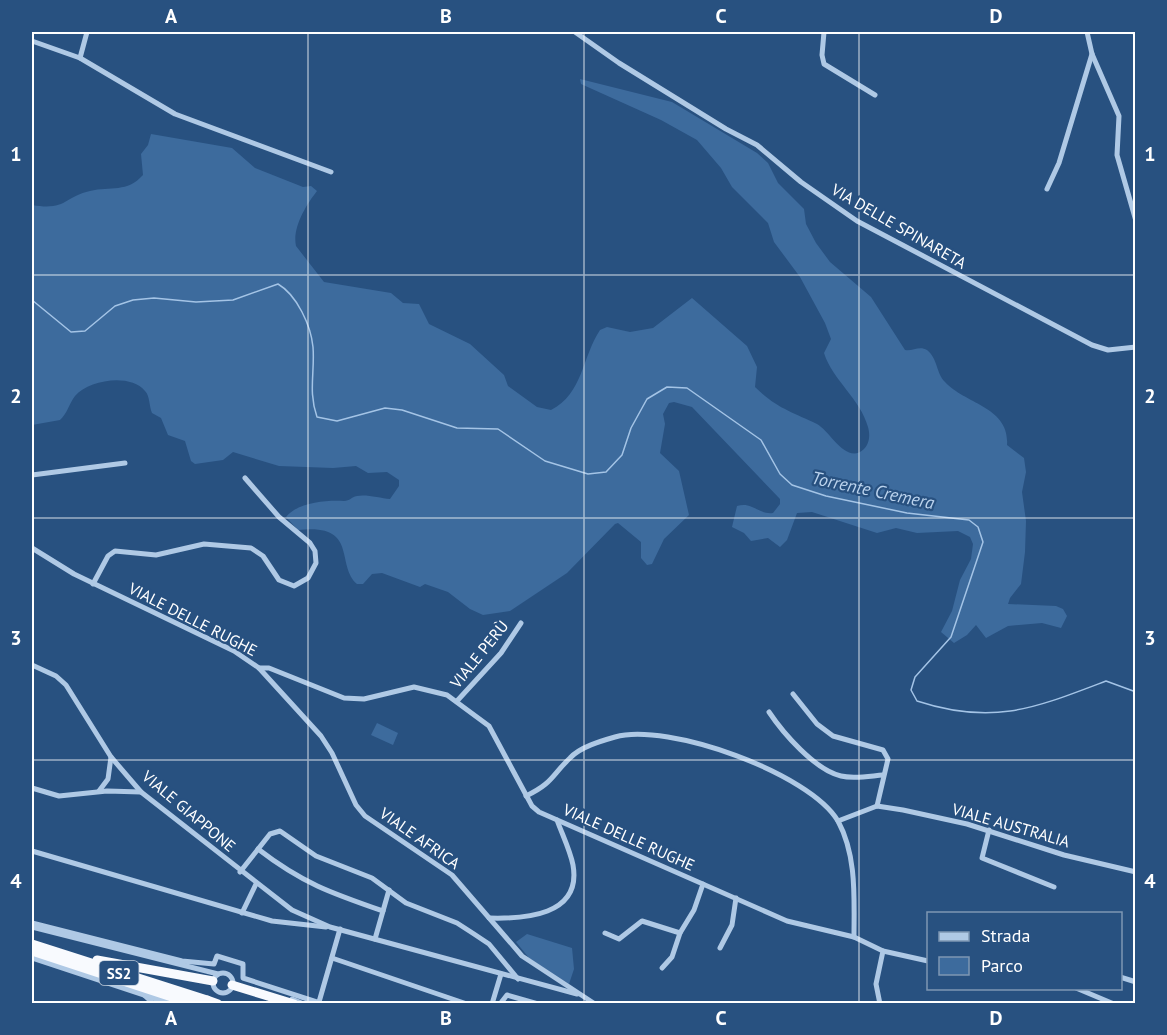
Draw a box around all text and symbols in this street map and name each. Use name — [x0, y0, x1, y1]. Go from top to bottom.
text: A — [165, 3, 178, 29]
text: B — [440, 3, 452, 29]
text: C — [715, 3, 727, 29]
text: D — [990, 3, 1003, 29]
text: 1 — [10, 141, 22, 167]
text: 1 — [1144, 141, 1156, 167]
street label: VIA DELLE SPINARETA — [827, 179, 971, 273]
text: 2 — [10, 383, 22, 409]
text: 2 — [1144, 383, 1156, 409]
water label: Torrente Cremera — [809, 466, 937, 514]
street label: VIALE DELLE RUGHE — [124, 577, 261, 660]
street label: VIALE PERÙ — [445, 616, 512, 693]
text: 3 — [10, 625, 22, 651]
text: 3 — [1144, 625, 1156, 651]
street label: VIALE GIAPPONE — [137, 765, 240, 856]
street label: VIALE AUSTRALIA — [949, 798, 1073, 852]
street label: VIALE DELLE RUGHE — [559, 799, 698, 875]
street label: VIALE AFRICA — [375, 802, 465, 873]
text: 4 — [10, 868, 22, 894]
text: 4 — [1144, 868, 1156, 894]
legend — [927, 912, 1122, 990]
text: Strada — [981, 924, 1030, 947]
text: Parco — [981, 954, 1023, 977]
road number: SS2 — [100, 961, 138, 985]
text: A — [165, 1005, 178, 1031]
text: B — [440, 1005, 452, 1031]
text: C — [715, 1005, 727, 1031]
text: D — [990, 1005, 1003, 1031]

